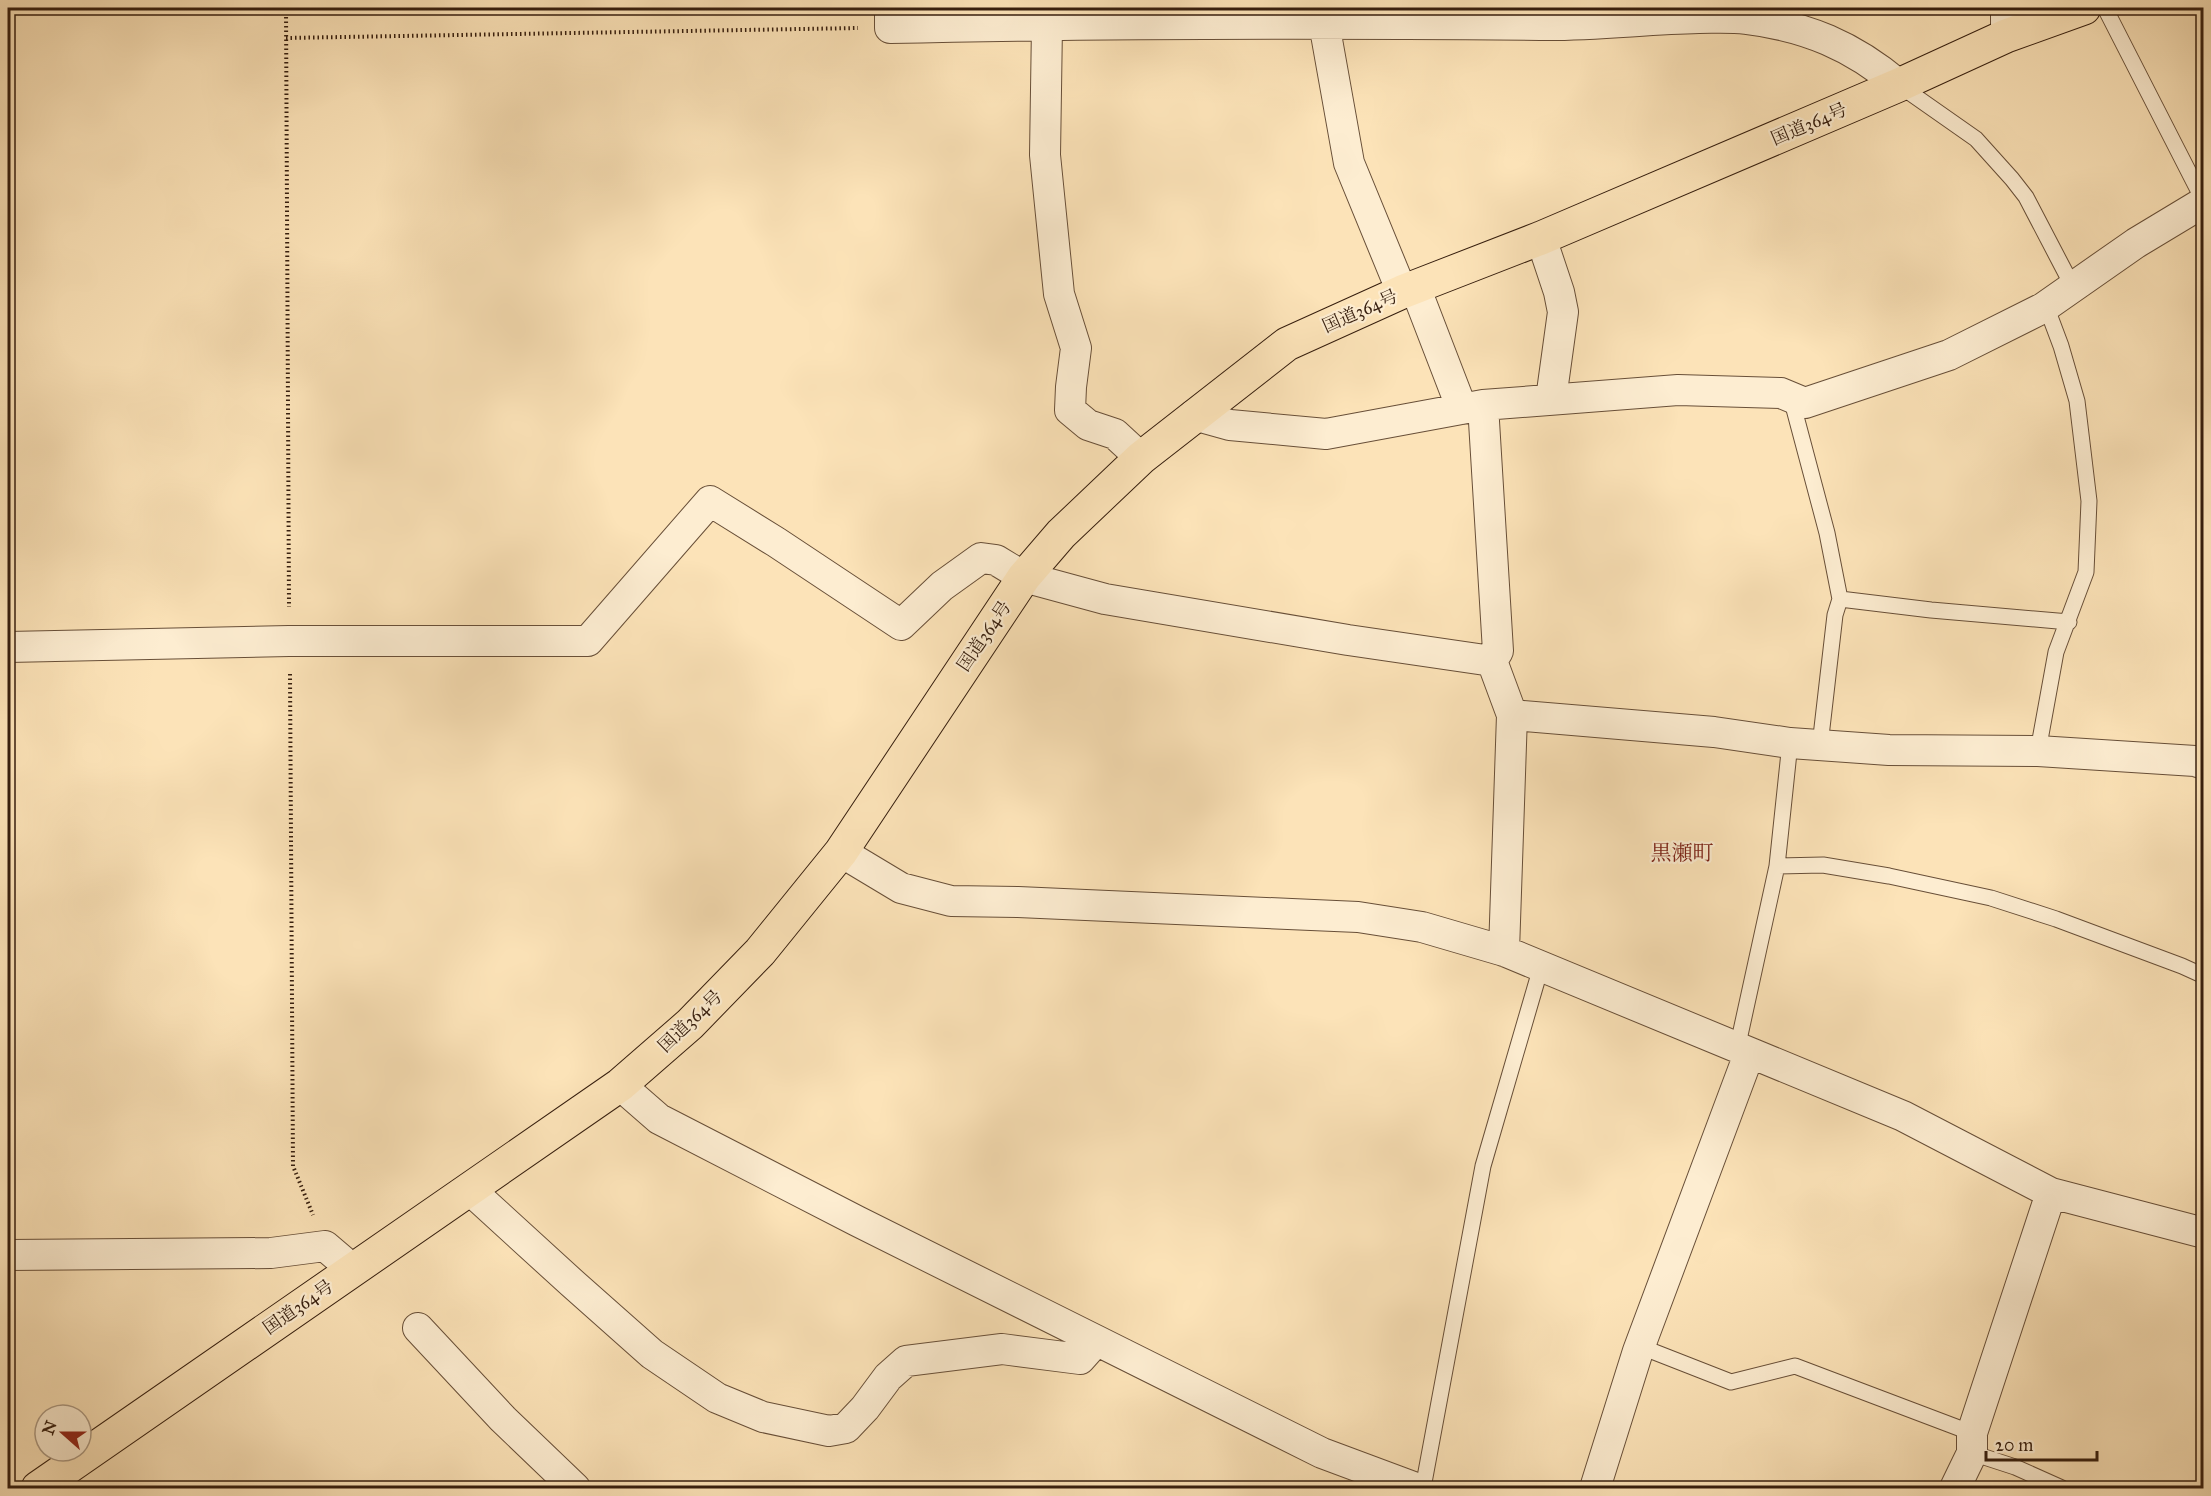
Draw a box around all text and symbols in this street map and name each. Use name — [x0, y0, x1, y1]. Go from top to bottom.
street label: 国道364号 — [1768, 98, 1850, 150]
street label: 国道364号 — [1319, 285, 1401, 337]
street label: 国道364号 — [952, 596, 1016, 676]
district label: 黒瀬町 — [1651, 840, 1714, 866]
street label: 国道364号 — [653, 985, 727, 1057]
street label: 国道364号 — [259, 1275, 337, 1339]
north arrow — [33, 1403, 93, 1463]
text: N — [38, 1418, 61, 1438]
scale bar — [1986, 1424, 2097, 1462]
text: 20 m — [1995, 1434, 2033, 1456]

